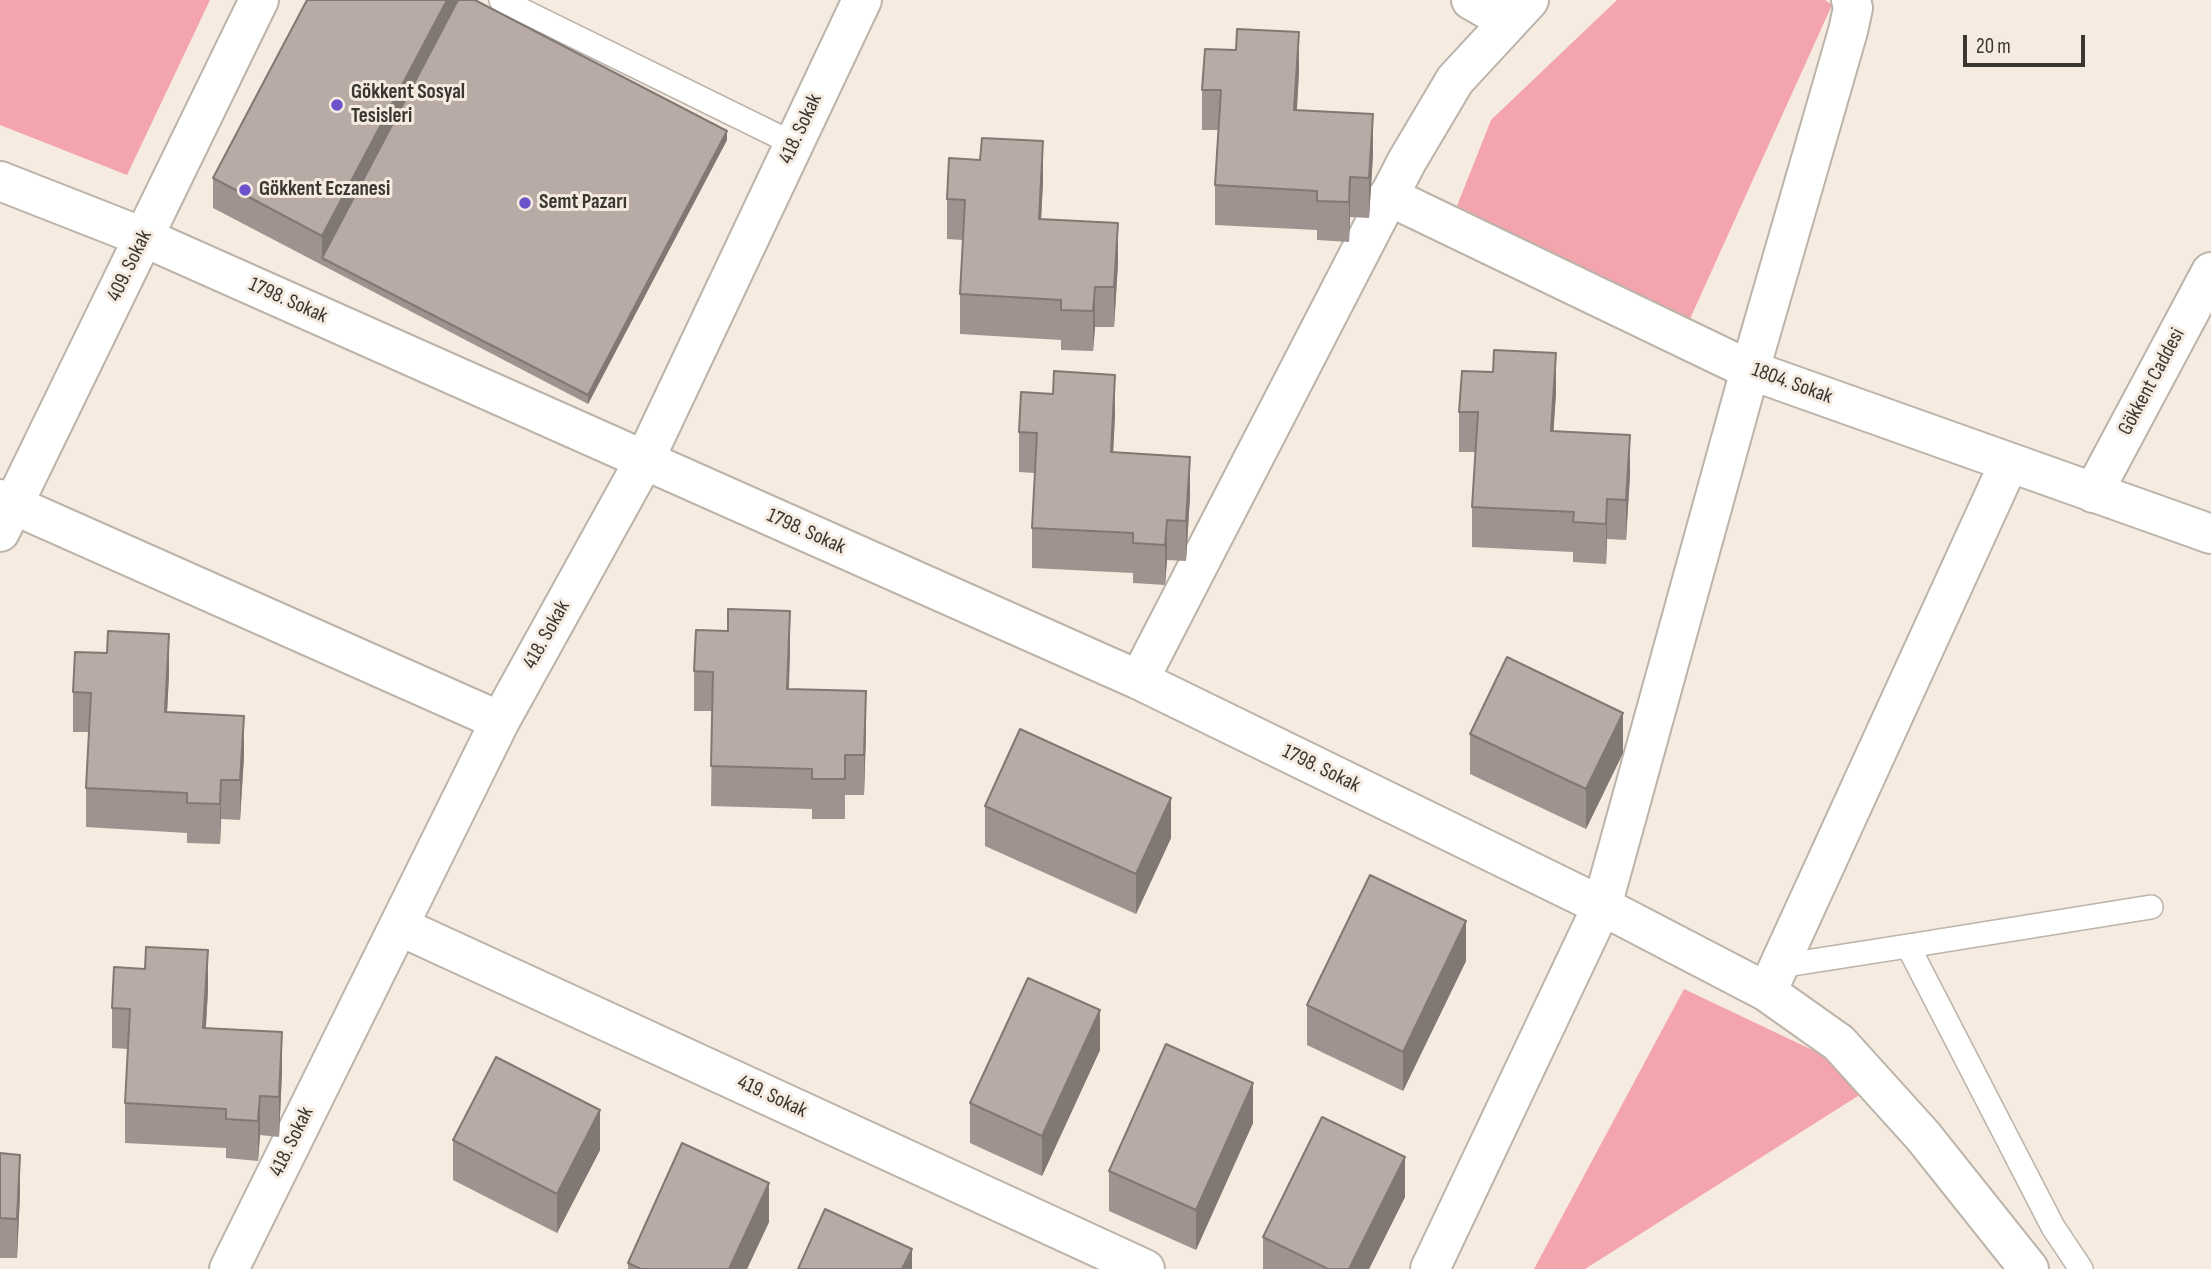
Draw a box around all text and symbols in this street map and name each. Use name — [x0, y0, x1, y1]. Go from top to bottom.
scale bar — [1966, 21, 2088, 65]
text: 20 m — [1976, 34, 2011, 59]
place label: Gökkent Sosyal Tesisleri — [351, 80, 465, 130]
street label: 418. Sokak — [774, 90, 828, 168]
marker: Gökkent Sosyal Tesisleri — [329, 97, 345, 113]
place label: Gökkent Eczanesi — [259, 177, 390, 203]
marker: Gökkent Eczanesi — [237, 182, 253, 198]
place label: Semt Pazarı — [539, 190, 627, 216]
marker: Semt Pazarı — [517, 195, 533, 211]
street label: 409. Sokak — [102, 226, 158, 306]
street label: 1798. Sokak — [245, 273, 331, 329]
street label: Gökkent Caddesi — [2113, 324, 2191, 440]
street label: 1804. Sokak — [1748, 358, 1836, 410]
street label: 1798. Sokak — [763, 504, 849, 560]
street label: 418. Sokak — [518, 596, 576, 674]
street label: 1798. Sokak — [1278, 739, 1364, 799]
street label: 419. Sokak — [733, 1070, 811, 1124]
street label: 418. Sokak — [264, 1103, 320, 1181]

